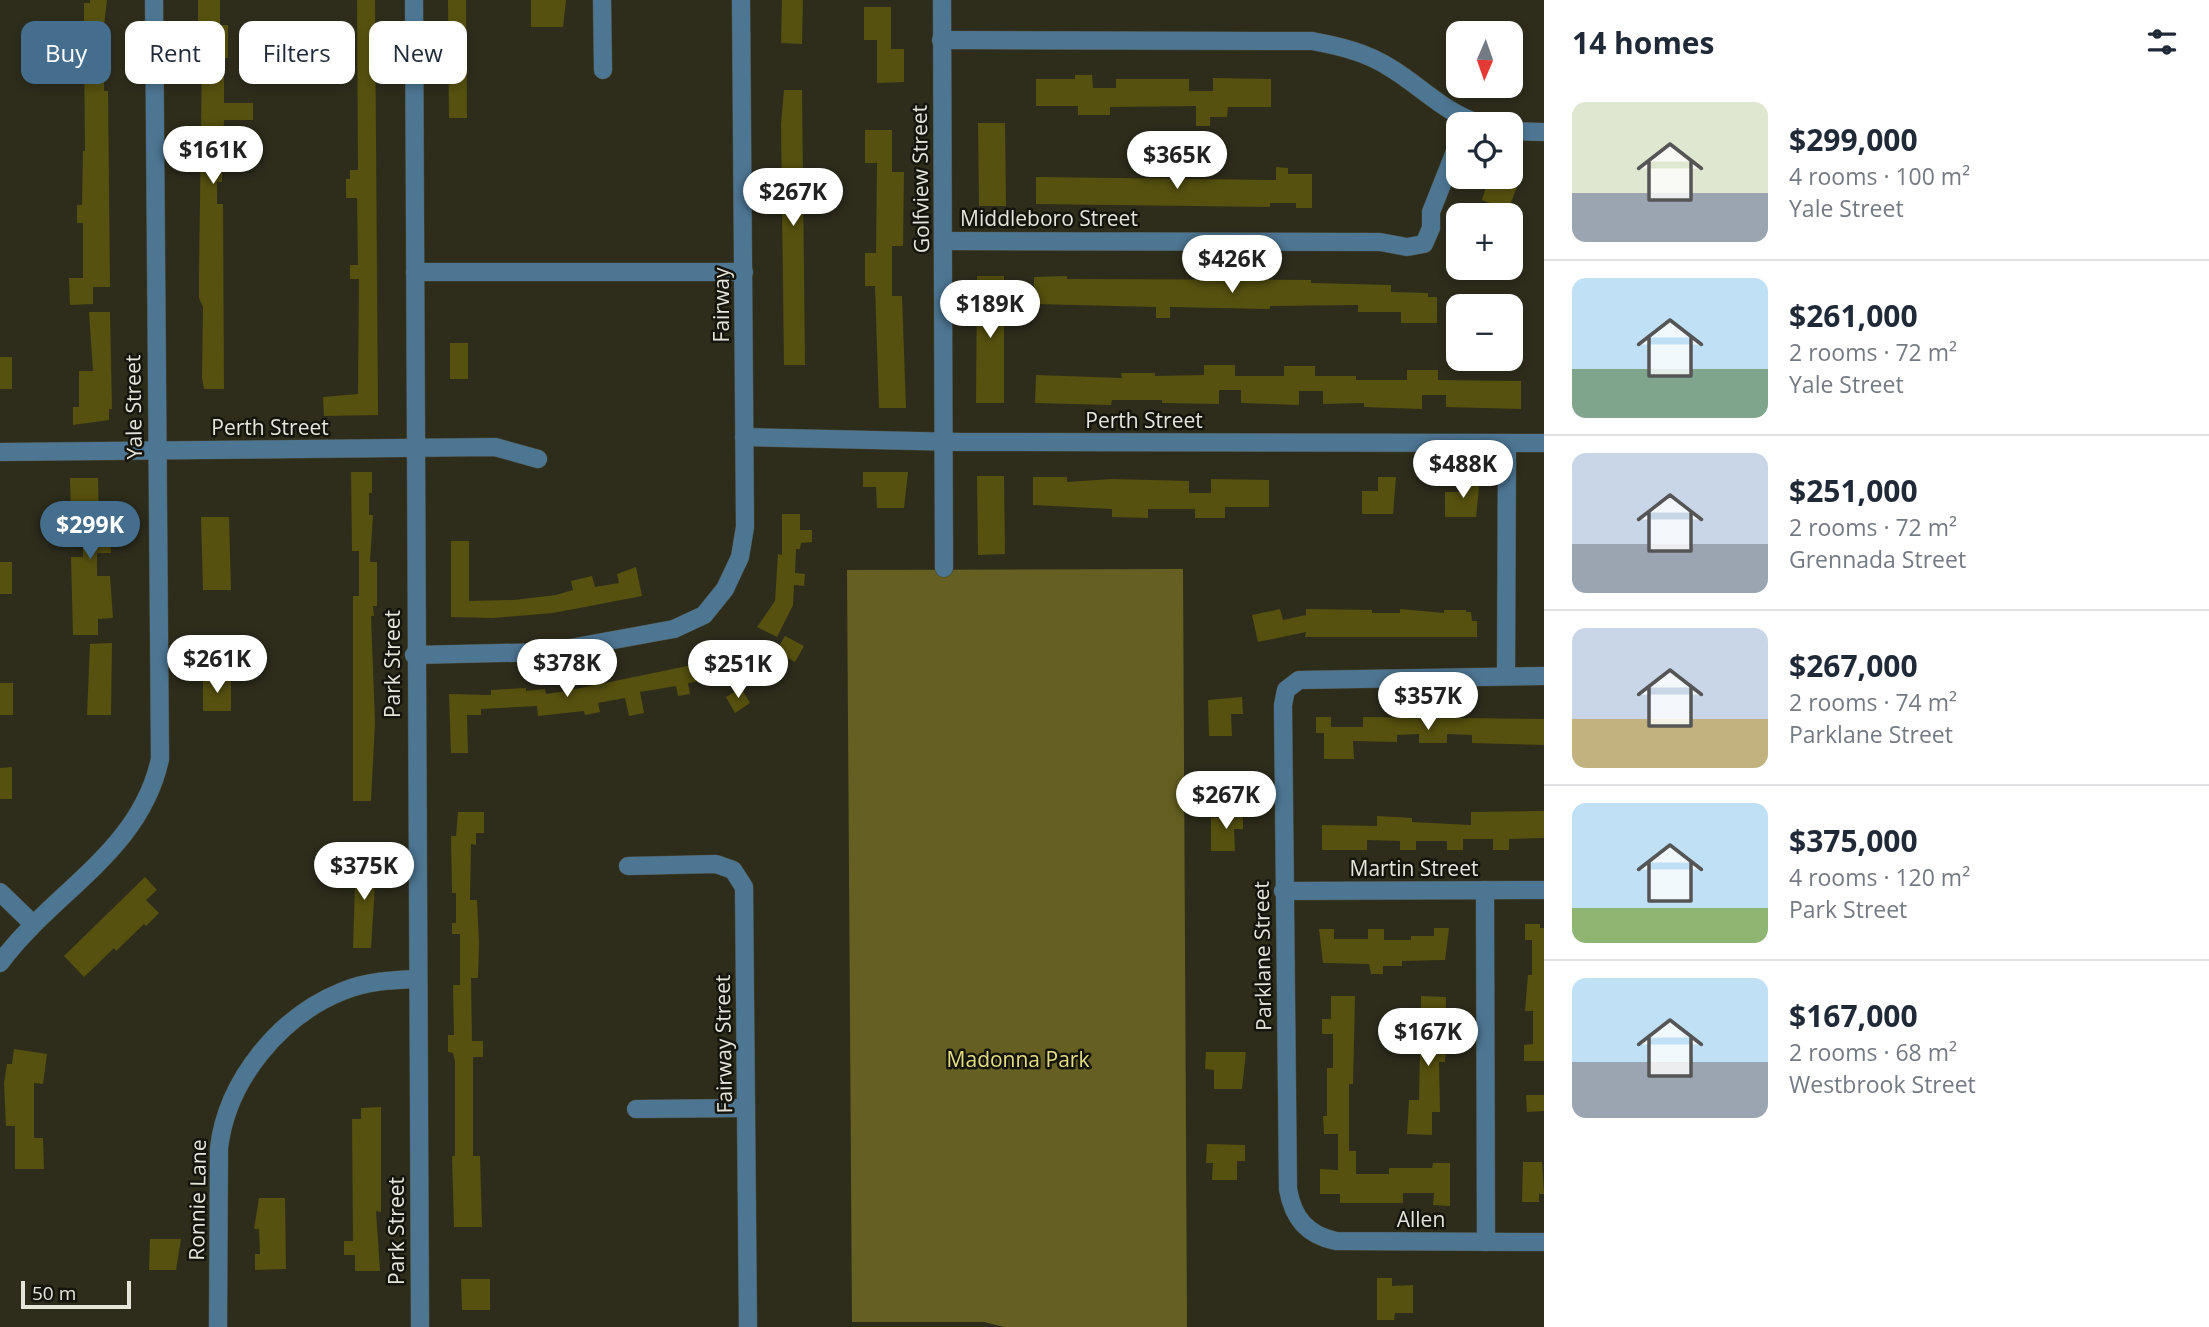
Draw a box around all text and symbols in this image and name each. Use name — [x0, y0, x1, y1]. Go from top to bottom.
chip: Buy — [21, 21, 111, 84]
chip: Rent — [125, 21, 225, 84]
chip: Filters — [239, 21, 355, 84]
chip: New — [369, 21, 467, 84]
north arrow — [1446, 21, 1522, 98]
map controls — [1446, 21, 1523, 371]
text: 14 homes — [1572, 22, 1715, 63]
icon: filters — [2143, 23, 2181, 61]
street label: Golfview Street — [905, 105, 935, 253]
button: locate — [1446, 112, 1523, 189]
text: $299,000 — [1789, 119, 1918, 160]
pin: $161K — [164, 127, 262, 186]
icon: home — [1628, 130, 1712, 214]
pin: $365K — [1128, 132, 1226, 191]
text: $161K — [179, 133, 247, 165]
text: $365K — [1143, 138, 1211, 170]
text: 4 rooms · 100 m² — [1789, 160, 1970, 192]
pin: $267K — [744, 168, 842, 228]
text: $267K — [759, 175, 827, 207]
text: Yale Street — [1789, 192, 1904, 224]
button: + — [1446, 203, 1523, 280]
street label: Middleboro Street — [960, 204, 1138, 232]
pin: $426K — [1183, 236, 1281, 295]
text: $426K — [1198, 242, 1266, 274]
street label: Fairway — [707, 267, 735, 342]
pin: $189K — [941, 280, 1039, 340]
text: $189K — [956, 287, 1024, 319]
button: − — [1446, 294, 1523, 371]
text: $261,000 — [1789, 295, 1918, 336]
icon: home — [1628, 306, 1712, 390]
text: 2 rooms · 72 m² — [1789, 336, 1957, 368]
street label: Yale Street — [118, 354, 148, 460]
text: Yale Street — [1789, 368, 1904, 400]
street label: Perth Street — [1085, 406, 1203, 434]
street label: Perth Street — [211, 413, 329, 441]
pin: $488K — [1414, 440, 1512, 500]
text: $488K — [1429, 447, 1497, 479]
text: $251,000 — [1789, 470, 1918, 511]
icon: home — [1628, 481, 1712, 565]
pin: $299K — [41, 502, 139, 561]
text: $299K — [56, 508, 124, 540]
text: 2 rooms · 72 m² — [1789, 511, 1957, 543]
text: Grennada Street — [1789, 543, 1966, 575]
street label: Park Street — [378, 610, 406, 718]
pin: $261K — [168, 636, 266, 695]
pin: $378K — [518, 640, 616, 699]
pin: $251K — [689, 640, 787, 700]
text: $261K — [183, 642, 251, 674]
text: $267,000 — [1789, 645, 1918, 686]
text: $378K — [533, 646, 601, 678]
text: $251K — [704, 647, 772, 679]
icon: home — [1628, 656, 1712, 740]
pin: $357K — [1379, 672, 1477, 732]
text: $357K — [1394, 679, 1462, 711]
text: 2 rooms · 74 m² — [1789, 686, 1957, 718]
text: Parklane Street — [1789, 718, 1953, 750]
pin: $267K — [1177, 772, 1275, 831]
text: $267K — [1192, 778, 1260, 810]
text: $375,000 — [1789, 820, 1918, 861]
icon: home — [1628, 831, 1712, 915]
pin: $375K — [315, 842, 413, 902]
text: $375K — [330, 849, 398, 881]
street label: Martin Street — [1350, 854, 1478, 882]
text: 4 rooms · 120 m² — [1789, 861, 1970, 893]
street label: Parklane Street — [1247, 881, 1277, 1031]
text: Park Street — [1789, 893, 1907, 925]
street label: Fairway Street — [708, 974, 738, 1114]
text: $167,000 — [1789, 995, 1918, 1036]
icon: home — [1628, 1006, 1712, 1090]
pin: $167K — [1379, 1009, 1477, 1068]
text: $167K — [1394, 1015, 1462, 1047]
text: 2 rooms · 68 m² — [1789, 1036, 1957, 1068]
park label: Madonna Park — [947, 1045, 1089, 1073]
text: Westbrook Street — [1789, 1068, 1976, 1100]
street label: Ronnie Lane — [182, 1139, 212, 1261]
street label: Park Street — [382, 1177, 410, 1285]
street label: Allen — [1397, 1205, 1445, 1233]
scale bar — [21, 1278, 131, 1310]
text: 50 m — [32, 1280, 76, 1306]

